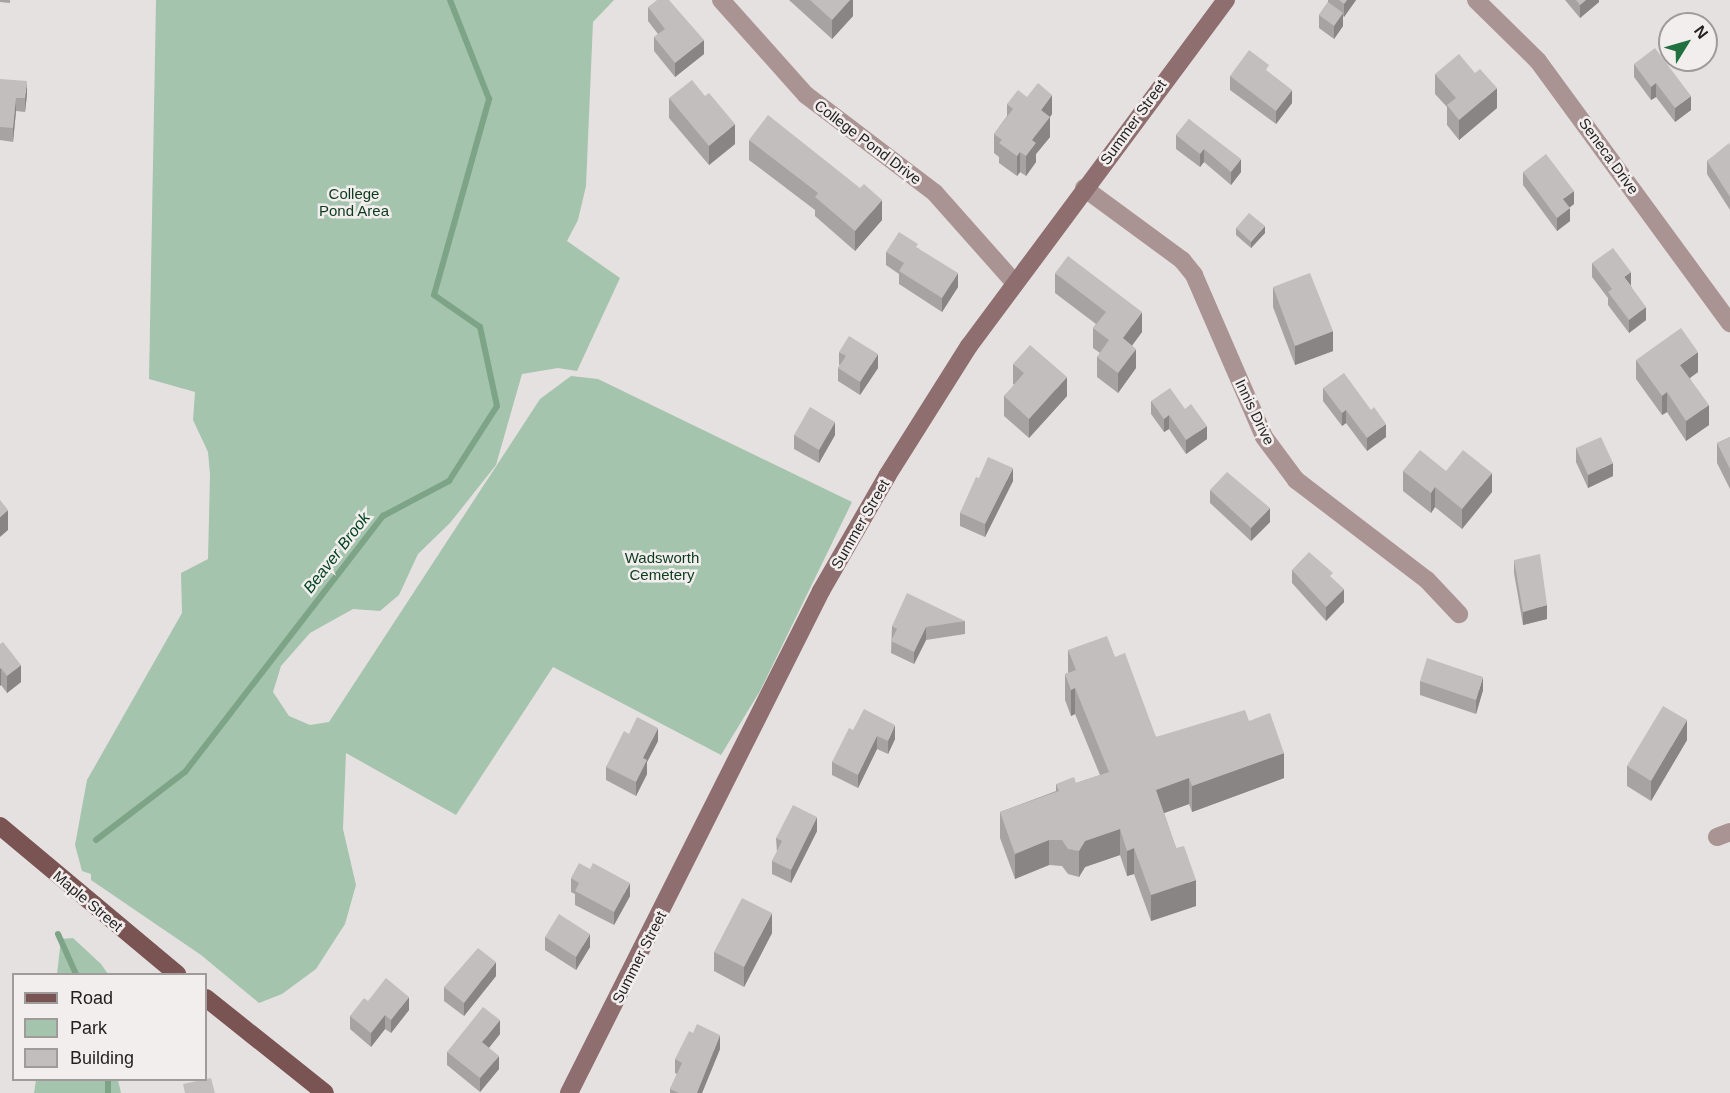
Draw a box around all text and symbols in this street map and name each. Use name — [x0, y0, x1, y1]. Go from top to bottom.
north arrow — [1658, 12, 1718, 72]
text: N — [1691, 22, 1711, 42]
street label: Summer Street — [1096, 76, 1170, 168]
street label: College Pond Drive — [811, 96, 925, 188]
street label: Seneca Drive — [1575, 114, 1643, 198]
park label: College Pond Area — [319, 184, 389, 219]
street label: Innis Drive — [1231, 376, 1279, 448]
street label: Summer Street — [827, 476, 893, 572]
water label: Beaver Brook — [300, 509, 374, 597]
park label: Wadsworth Cemetery — [625, 548, 699, 583]
street label: Maple Street — [50, 867, 126, 935]
street label: Summer Street — [608, 908, 670, 1006]
legend — [12, 973, 207, 1081]
text: Road — [70, 988, 113, 1008]
text: Park — [70, 1018, 107, 1038]
text: Building — [70, 1048, 134, 1068]

